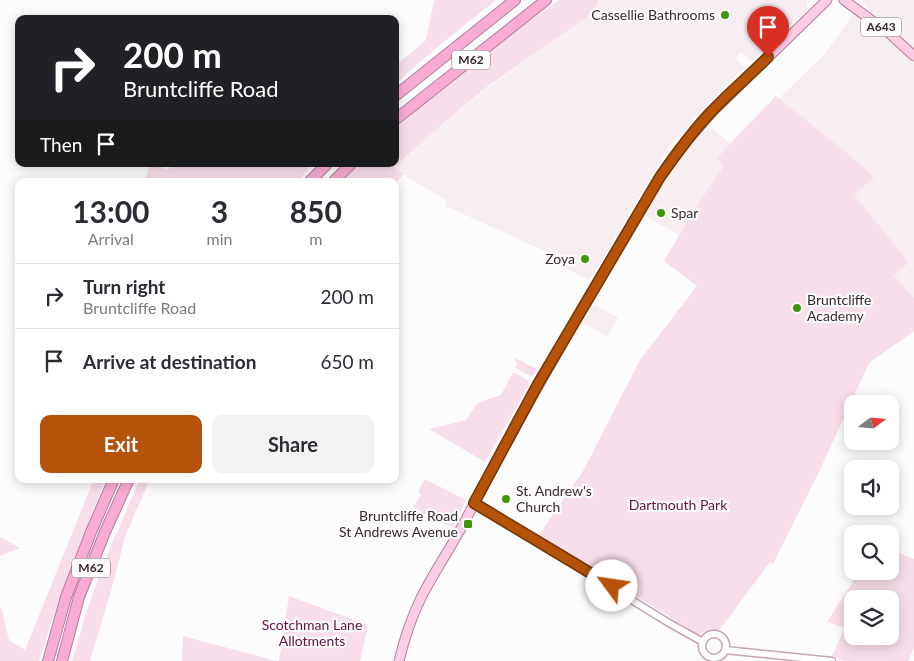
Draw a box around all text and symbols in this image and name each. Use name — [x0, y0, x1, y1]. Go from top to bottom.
place label: Cassellie Bathrooms — [591, 6, 715, 23]
pin — [747, 6, 789, 57]
marker: Cassellie Bathrooms — [719, 9, 731, 21]
icon: arrive — [754, 13, 782, 41]
road number: A643 — [861, 18, 901, 36]
text: 200 m — [123, 33, 222, 75]
icon: right — [40, 35, 105, 100]
road number: M62 — [452, 50, 490, 70]
text: Bruntcliffe Road — [123, 75, 279, 102]
icon: arrive — [92, 130, 120, 158]
text: Then — [40, 133, 82, 156]
text: 13:00 — [72, 193, 149, 229]
text: 3 — [211, 193, 228, 229]
text: 850 — [290, 193, 342, 229]
place label: Spar — [671, 204, 698, 221]
marker: Spar — [655, 207, 667, 219]
text: Arrival — [88, 229, 134, 248]
text: min — [207, 229, 233, 248]
text: m — [309, 229, 322, 248]
place label: Zoya — [545, 250, 575, 267]
marker: Zoya — [579, 253, 591, 265]
text: Turn right — [83, 275, 165, 298]
icon: right — [40, 282, 68, 310]
text: 200 m — [320, 285, 374, 308]
place label: Bruntcliffe Academy — [807, 291, 871, 324]
text: Bruntcliffe Road — [83, 298, 196, 317]
marker: Bruntcliffe Academy — [791, 302, 803, 314]
icon: arrive — [40, 347, 68, 375]
text: Arrive at destination — [83, 350, 256, 373]
text: 650 m — [320, 350, 374, 373]
north arrow — [844, 395, 899, 450]
map controls — [844, 395, 899, 645]
button: Exit — [40, 415, 202, 473]
button: Share — [212, 415, 374, 473]
button: sound — [844, 460, 899, 515]
place label: St. Andrew's Church — [516, 482, 592, 515]
marker: St. Andrew's Church — [500, 493, 512, 505]
park label: Dartmouth Park — [629, 496, 728, 513]
place label: Bruntcliffe Road St Andrews Avenue — [339, 507, 458, 540]
marker: Bruntcliffe Road St Andrews Avenue — [462, 518, 474, 530]
button: search — [844, 525, 899, 580]
road number: M62 — [72, 558, 110, 578]
position arrow — [585, 559, 637, 611]
button: layers — [844, 590, 899, 645]
park label: Scotchman Lane Allotments — [262, 616, 362, 649]

